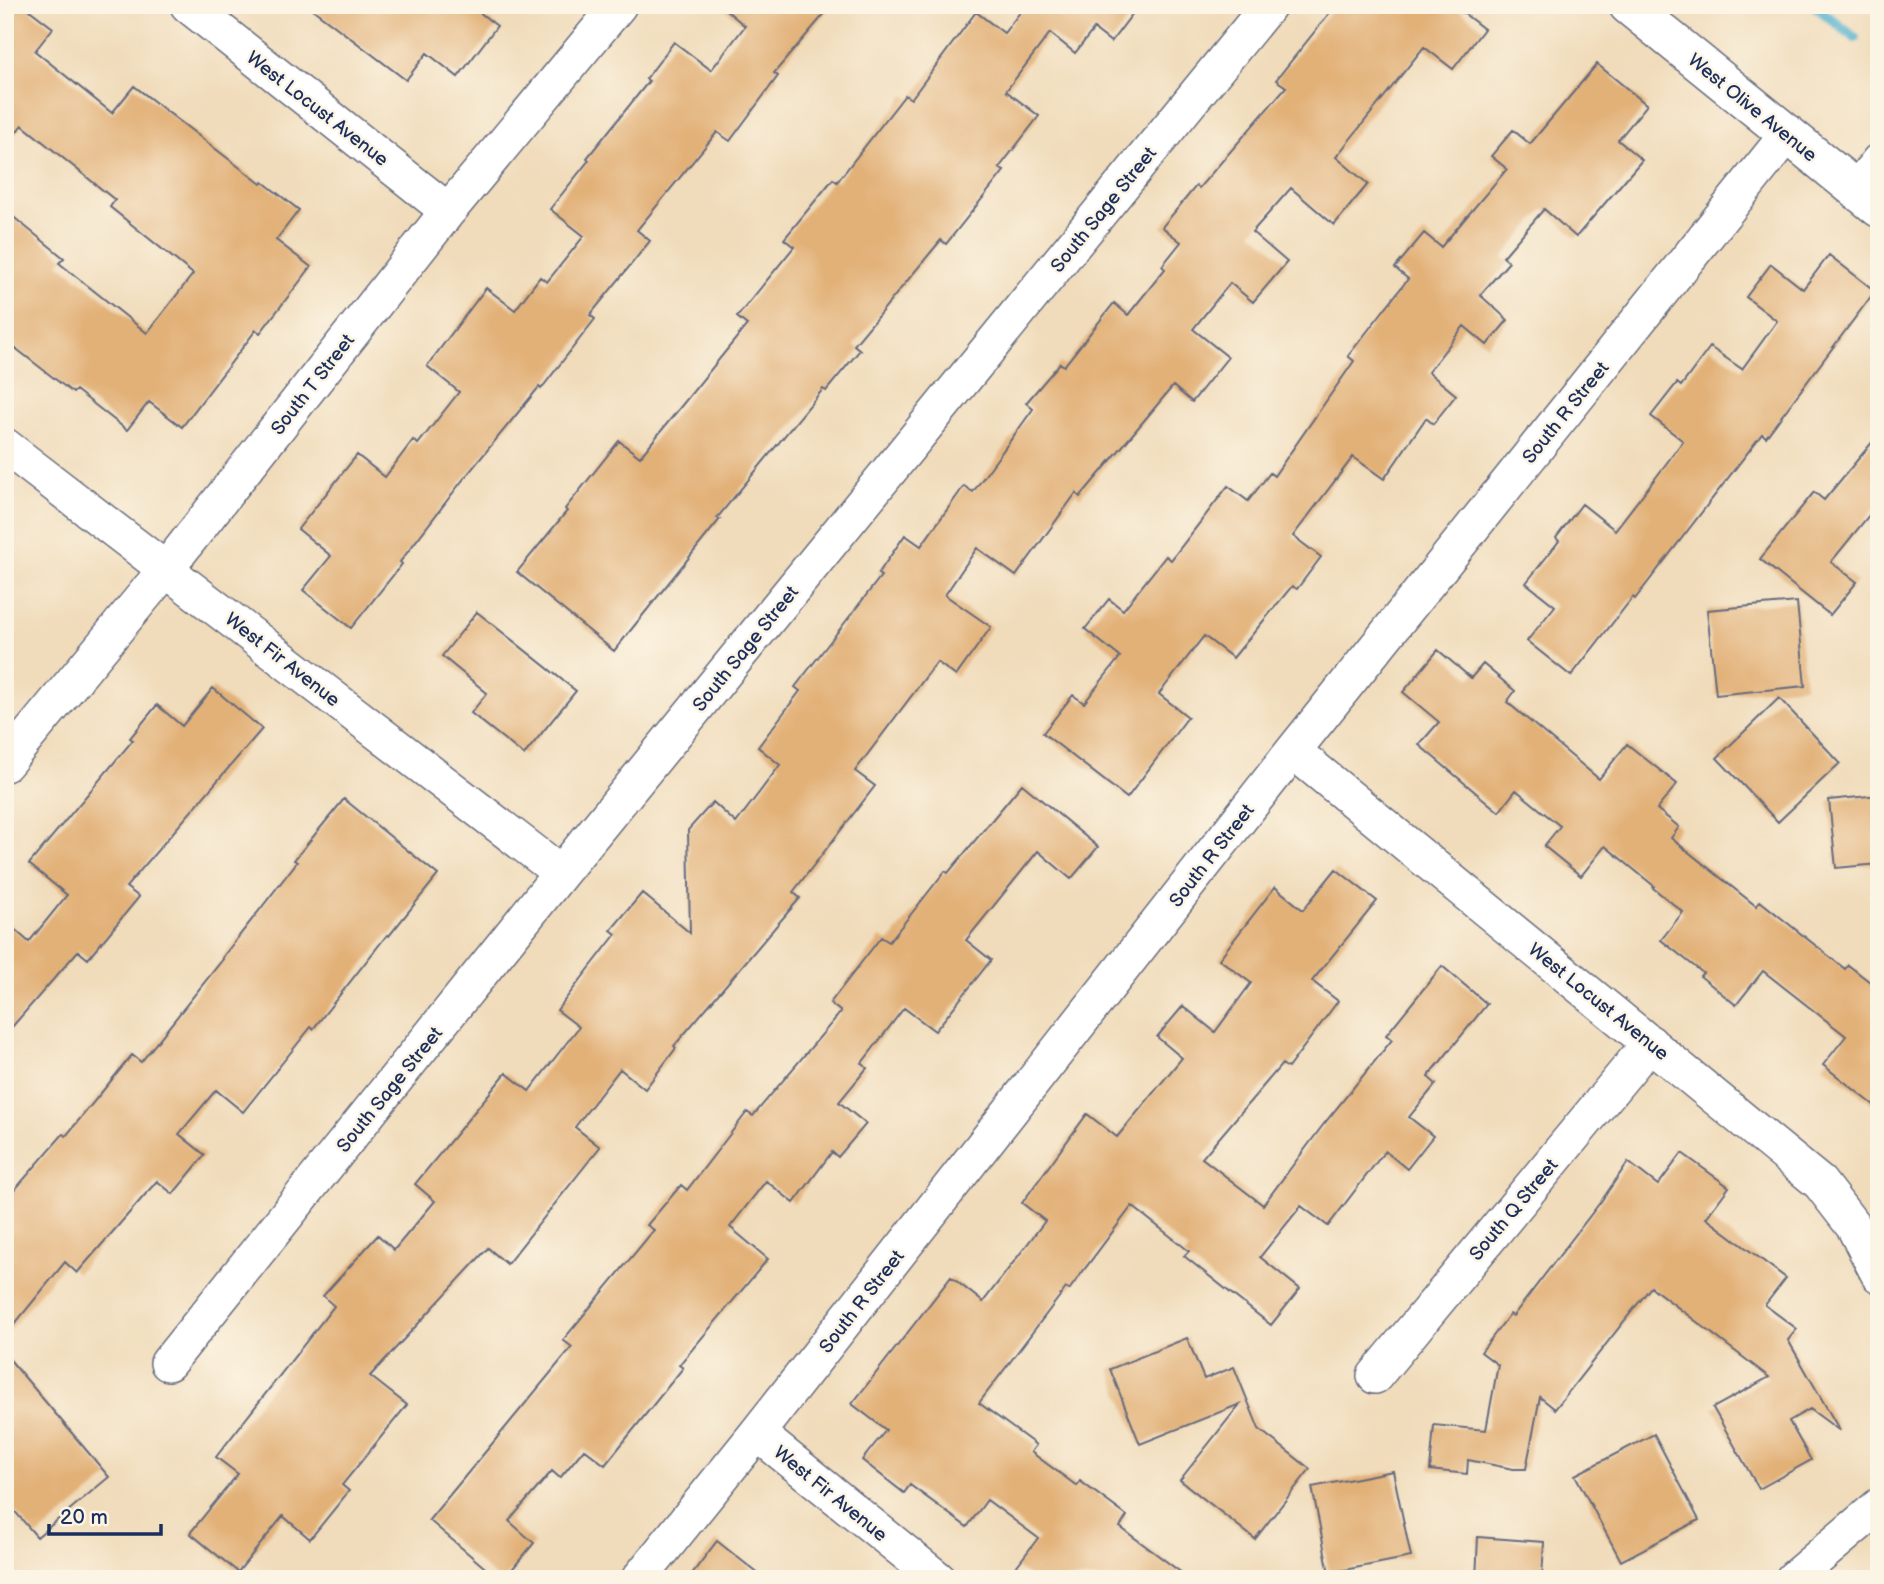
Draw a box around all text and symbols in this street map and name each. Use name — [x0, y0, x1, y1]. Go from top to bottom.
street label: West Locust Avenue — [241, 47, 393, 172]
street label: West Olive Avenue — [1683, 49, 1821, 167]
street label: South Sage Street — [1046, 142, 1162, 277]
street label: South T Street — [267, 330, 360, 440]
street label: South R Street — [1518, 357, 1614, 469]
street label: South Sage Street — [688, 581, 804, 716]
street label: West Fir Avenue — [220, 608, 344, 712]
street label: South R Street — [1165, 800, 1260, 912]
street label: West Locust Avenue — [1523, 939, 1673, 1066]
street label: South Sage Street — [332, 1022, 448, 1157]
street label: South Q Street — [1465, 1154, 1564, 1266]
street label: South R Street — [815, 1246, 910, 1358]
street label: West Fir Avenue — [769, 1441, 891, 1547]
scale bar — [49, 1493, 161, 1537]
text: 20 m — [60, 1505, 108, 1530]

